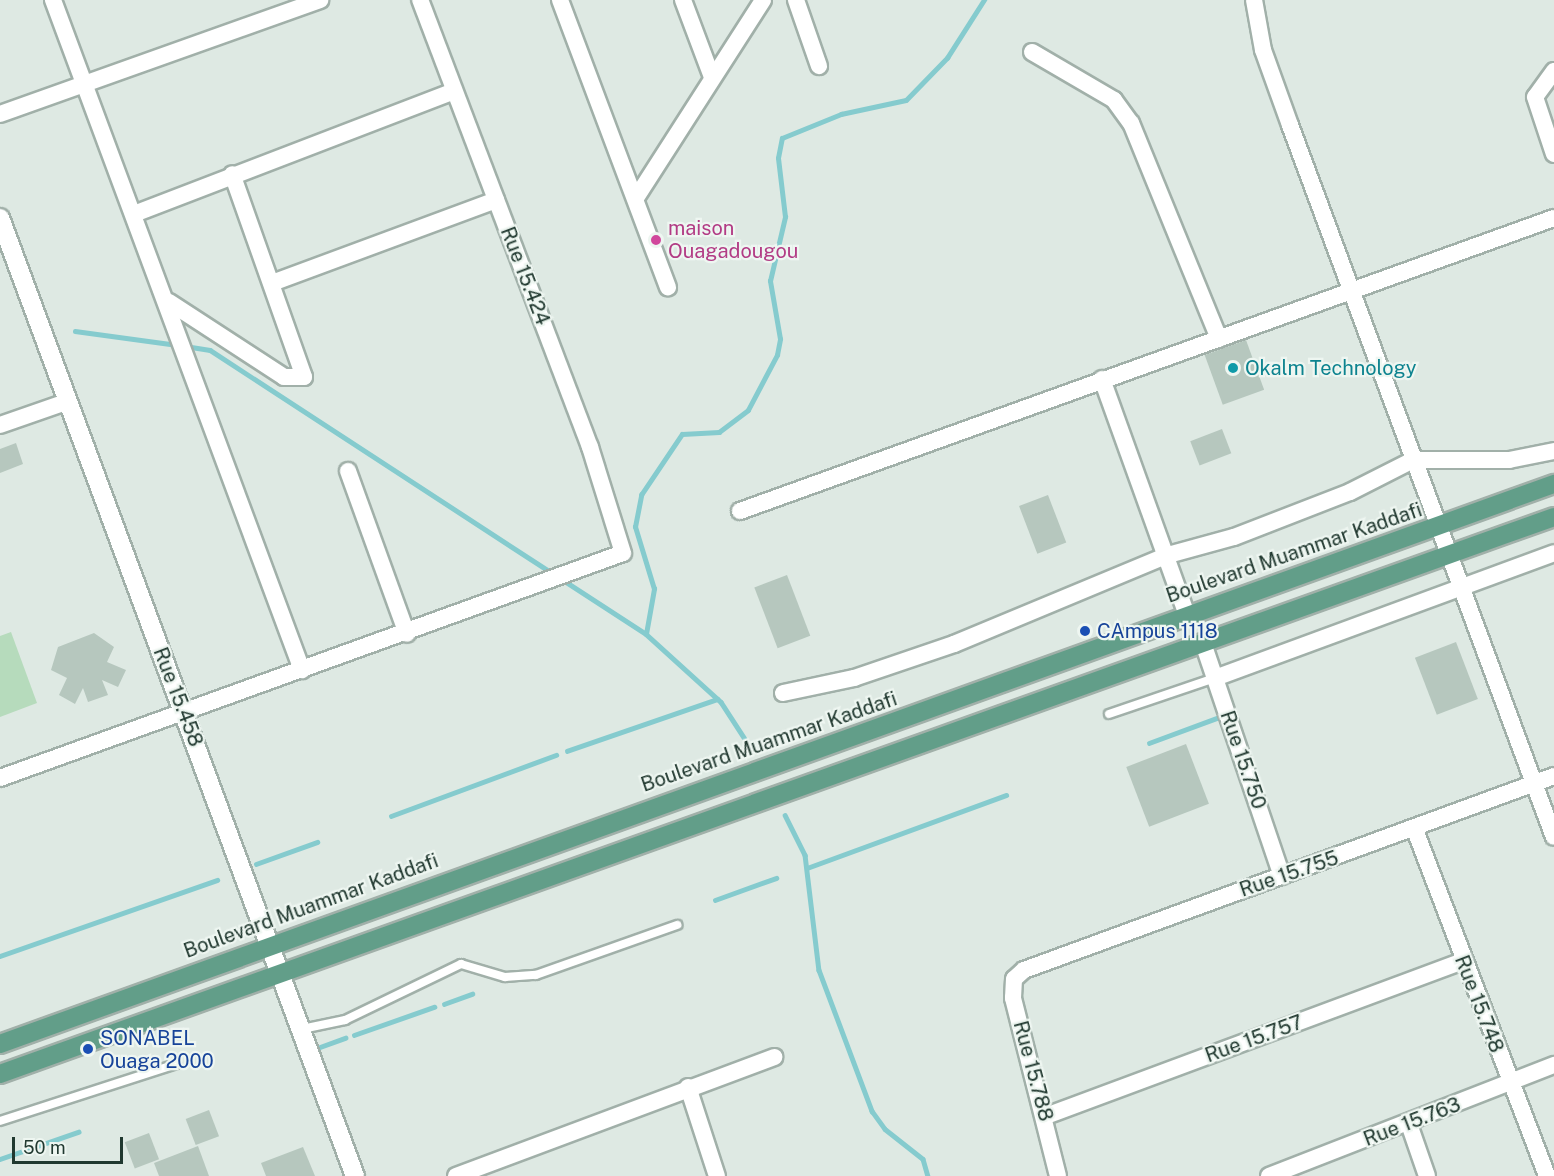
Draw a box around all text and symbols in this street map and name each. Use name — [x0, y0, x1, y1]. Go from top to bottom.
place label: maison Ouagadougou — [668, 216, 798, 263]
street label: Rue 15.424 — [495, 223, 555, 329]
marker: maison Ouagadougou — [649, 233, 663, 247]
place label: Okalm Technology — [1245, 356, 1417, 380]
marker: Okalm Technology — [1226, 361, 1240, 375]
street label: Boulevard Muammar Kaddafi — [1163, 498, 1425, 608]
place label: CAmpus 1118 — [1097, 619, 1218, 643]
marker: CAmpus 1118 — [1078, 624, 1092, 638]
street label: Rue 15.458 — [148, 644, 208, 750]
street label: Boulevard Muammar Kaddafi — [638, 687, 900, 797]
street label: Rue 15.750 — [1215, 708, 1271, 812]
street label: Rue 15.755 — [1236, 846, 1342, 902]
street label: Boulevard Muammar Kaddafi — [180, 849, 442, 963]
street label: Rue 15.748 — [1449, 952, 1509, 1056]
street label: Rue 15.757 — [1202, 1010, 1306, 1068]
street label: Rue 15.788 — [1008, 1018, 1058, 1124]
place label: SONABEL Ouaga 2000 — [100, 1026, 214, 1073]
marker: SONABEL Ouaga 2000 — [81, 1042, 95, 1056]
street label: Rue 15.763 — [1360, 1092, 1464, 1152]
scale bar — [15, 1125, 126, 1163]
text: 50 m — [23, 1137, 66, 1158]

